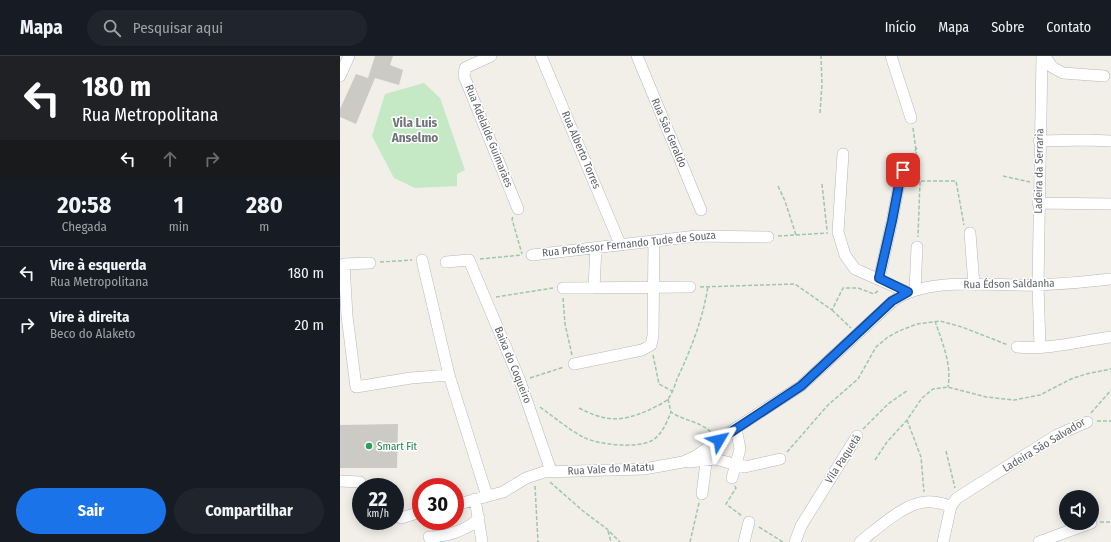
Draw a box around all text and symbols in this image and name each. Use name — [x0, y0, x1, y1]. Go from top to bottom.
search box — [87, 10, 367, 46]
text: Mapa — [20, 16, 63, 39]
icon: search — [101, 17, 123, 39]
text: Pesquisar aqui — [133, 19, 223, 37]
text: Início — [885, 19, 916, 36]
text: Mapa — [938, 19, 969, 36]
text: Sobre — [991, 19, 1024, 36]
text: Contato — [1046, 19, 1091, 36]
text: 180 m — [82, 70, 151, 103]
icon: left — [16, 72, 68, 124]
street label: Rua Adelalde Guimarães — [462, 83, 516, 189]
street label: Rua Sāo Geraldo — [649, 96, 690, 170]
text: Rua Metropolitana — [82, 104, 218, 126]
street label: Rua Alberto Torres — [559, 109, 603, 191]
district label: Vila Luis Anselmo — [391, 115, 438, 145]
street label: Ladeira da Serraria — [1032, 128, 1046, 214]
icon: left — [117, 148, 139, 170]
icon: ahead — [159, 148, 181, 170]
icon: right — [201, 148, 223, 170]
pin — [886, 153, 920, 187]
icon: arrive — [892, 159, 914, 181]
text: 20:58 — [57, 191, 112, 219]
text: 1 — [174, 191, 184, 219]
text: 280 — [246, 191, 283, 219]
text: Chegada — [62, 219, 107, 234]
text: min — [169, 219, 189, 234]
text: m — [259, 219, 269, 234]
street label: Rua Professor Fernando Tude de Souza — [542, 228, 716, 260]
text: Vire à esquerda — [50, 256, 147, 274]
icon: left — [16, 262, 38, 284]
text: 180 m — [288, 264, 324, 282]
text: Rua Metropolitana — [50, 274, 148, 289]
street label: Rua Édson Saldanha — [963, 276, 1055, 291]
text: Vire à direita — [50, 308, 129, 326]
icon: right — [16, 314, 38, 336]
text: 20 m — [295, 316, 324, 334]
street label: Baixa do Coqueiro — [492, 325, 534, 405]
text: Beco do Alaketo — [50, 326, 135, 341]
street label: Ladeira São Salvador — [1000, 415, 1088, 475]
position arrow — [698, 419, 740, 461]
street label: Vila Paquetá — [822, 432, 864, 486]
place label: Smart Fit — [377, 440, 418, 453]
marker: Smart Fit — [364, 441, 374, 451]
street label: Rua Vale do Matatu — [567, 460, 655, 478]
speed limit sign: 30 — [412, 478, 464, 530]
text: 22 — [369, 487, 387, 511]
button: Sair — [16, 488, 166, 534]
button: Compartilhar — [174, 488, 324, 534]
map controls — [1059, 490, 1099, 530]
button: sound — [1059, 490, 1099, 530]
text: km/h — [367, 508, 389, 520]

